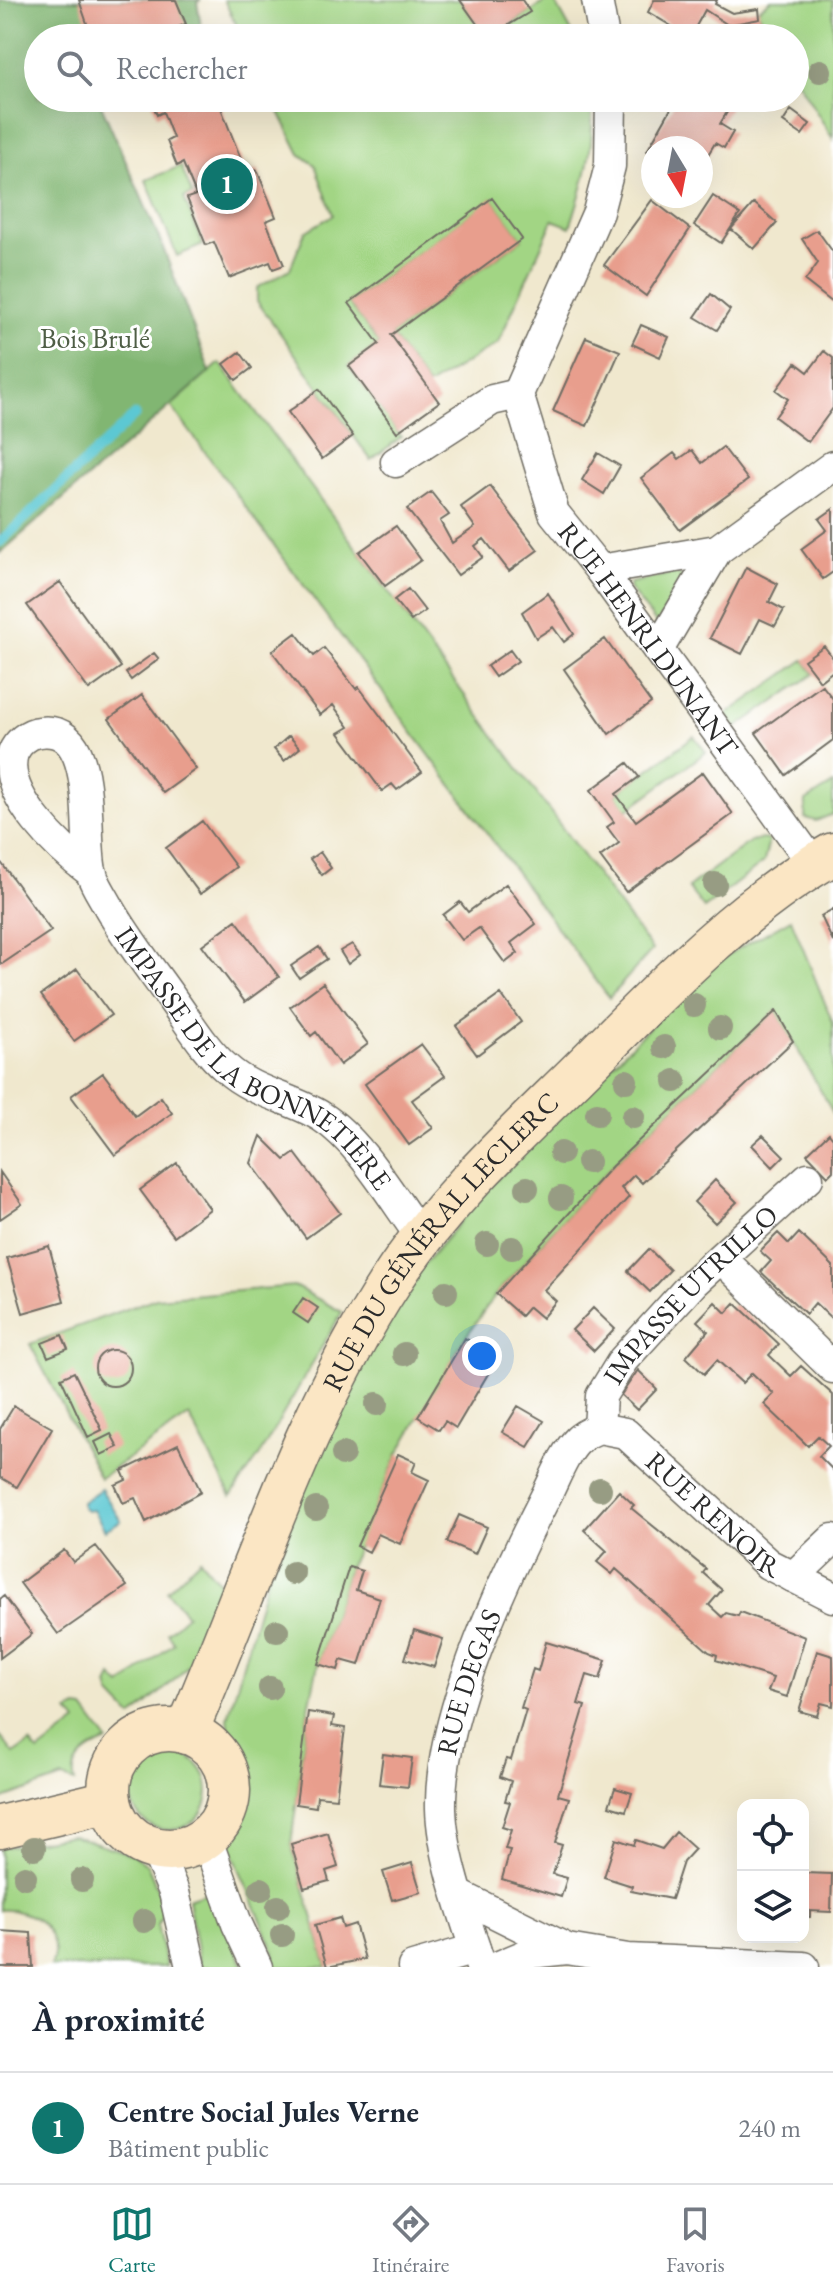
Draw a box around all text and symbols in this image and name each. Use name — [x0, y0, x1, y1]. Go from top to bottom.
search box — [24, 24, 809, 112]
icon: search — [52, 46, 96, 90]
text: Rechercher — [116, 49, 248, 88]
north arrow — [641, 136, 713, 208]
pin: 1 — [201, 154, 253, 214]
park label: Bois Brulé — [40, 320, 150, 356]
street label: RUE HENRI DUNANT — [550, 514, 747, 763]
street label: IMPASSE DE LA BONNETIÈRE — [107, 919, 400, 1197]
street label: RUE DU GÉNÉRAL LECLERC — [314, 1084, 566, 1397]
street label: IMPASSE UTRILLO — [595, 1197, 785, 1391]
your location — [462, 1336, 502, 1376]
street label: RUE RENOIR — [638, 1443, 787, 1586]
street label: RUE DEGAS — [428, 1603, 509, 1758]
map controls — [737, 1799, 809, 1943]
button: locate — [737, 1799, 809, 1871]
button: layers — [737, 1871, 809, 1943]
text: À proximité — [32, 1997, 205, 2041]
text: Centre Social Jules Verne — [108, 2092, 419, 2131]
text: 1 — [51, 2111, 65, 2145]
text: 240 m — [738, 2111, 801, 2145]
text: Bâtiment public — [108, 2131, 269, 2165]
tab: Carte — [108, 2202, 155, 2279]
tab: Itinéraire — [372, 2202, 449, 2279]
tab: Favoris — [666, 2202, 725, 2279]

